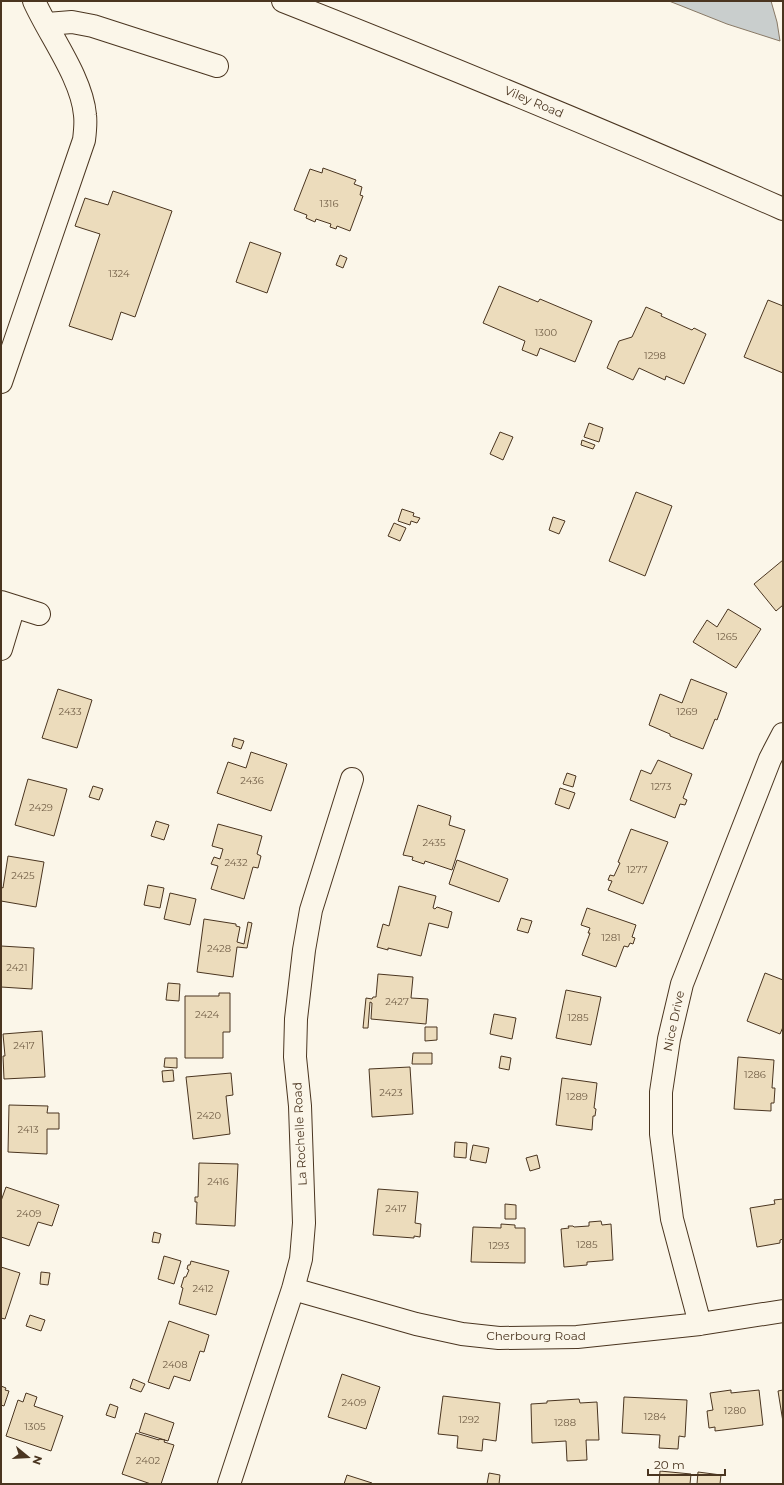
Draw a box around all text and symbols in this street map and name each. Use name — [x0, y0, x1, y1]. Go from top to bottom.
street label: Viley Road — [502, 82, 566, 121]
house number: 1316 — [320, 197, 338, 210]
house number: 1324 — [108, 267, 130, 280]
house number: 1300 — [535, 326, 558, 339]
house number: 1298 — [644, 349, 666, 362]
house number: 1265 — [716, 630, 738, 643]
house number: 2433 — [58, 705, 82, 718]
house number: 1269 — [676, 705, 698, 718]
house number: 2436 — [240, 774, 264, 787]
house number: 1273 — [651, 780, 672, 793]
house number: 2429 — [29, 801, 53, 814]
house number: 2435 — [422, 836, 446, 849]
house number: 2432 — [224, 856, 248, 869]
house number: 1277 — [626, 863, 648, 876]
house number: 2425 — [11, 869, 35, 882]
house number: 1281 — [601, 931, 621, 944]
house number: 2428 — [207, 942, 231, 955]
house number: 2421 — [6, 961, 28, 974]
street label: Nice Drive — [660, 989, 687, 1053]
house number: 2427 — [385, 995, 409, 1008]
house number: 2424 — [195, 1008, 219, 1021]
house number: 1285 — [567, 1011, 589, 1024]
house number: 2417 — [13, 1039, 35, 1052]
house number: 1286 — [744, 1068, 766, 1081]
street label: La Rochelle Road — [289, 1082, 310, 1186]
house number: 2423 — [379, 1086, 403, 1099]
house number: 1289 — [566, 1090, 588, 1103]
house number: 2420 — [197, 1109, 222, 1122]
house number: 2413 — [17, 1123, 39, 1136]
house number: 2416 — [207, 1175, 229, 1188]
house number: 2417 — [385, 1202, 407, 1215]
house number: 2409 — [17, 1207, 41, 1220]
house number: 1285 — [576, 1238, 598, 1251]
house number: 1293 — [489, 1239, 510, 1252]
house number: 2412 — [192, 1282, 214, 1295]
street label: Cherbourg Road — [486, 1328, 586, 1343]
house number: 2408 — [162, 1358, 188, 1371]
house number: 2409 — [342, 1396, 366, 1409]
house number: 1280 — [724, 1404, 747, 1417]
house number: 1284 — [644, 1410, 667, 1423]
house number: 1292 — [458, 1413, 480, 1426]
house number: 1288 — [554, 1416, 576, 1429]
house number: 1305 — [24, 1420, 46, 1433]
north arrow — [8, 1437, 48, 1477]
scale bar — [648, 1451, 725, 1477]
text: N — [29, 1454, 46, 1466]
house number: 2402 — [136, 1454, 160, 1467]
text: 20 m — [654, 1457, 685, 1472]

